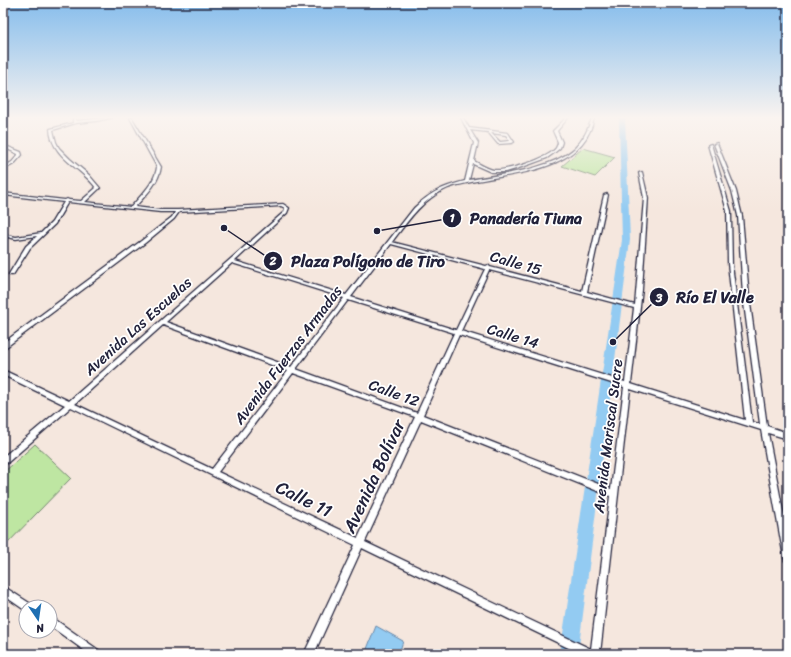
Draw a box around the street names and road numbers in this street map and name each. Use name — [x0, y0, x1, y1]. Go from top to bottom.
street label: Calle 15 — [487, 243, 545, 283]
street label: Avenida Las Escuelas — [77, 270, 198, 383]
street label: Avenida Fuerzas Armadas — [226, 280, 349, 431]
street label: Calle 14 — [484, 316, 542, 356]
street label: Avenida Mariscal Sucre — [586, 357, 630, 516]
street label: Calle 12 — [365, 372, 423, 414]
street label: Avenida Bolívar — [333, 412, 415, 539]
street label: Calle 11 — [270, 471, 338, 527]

